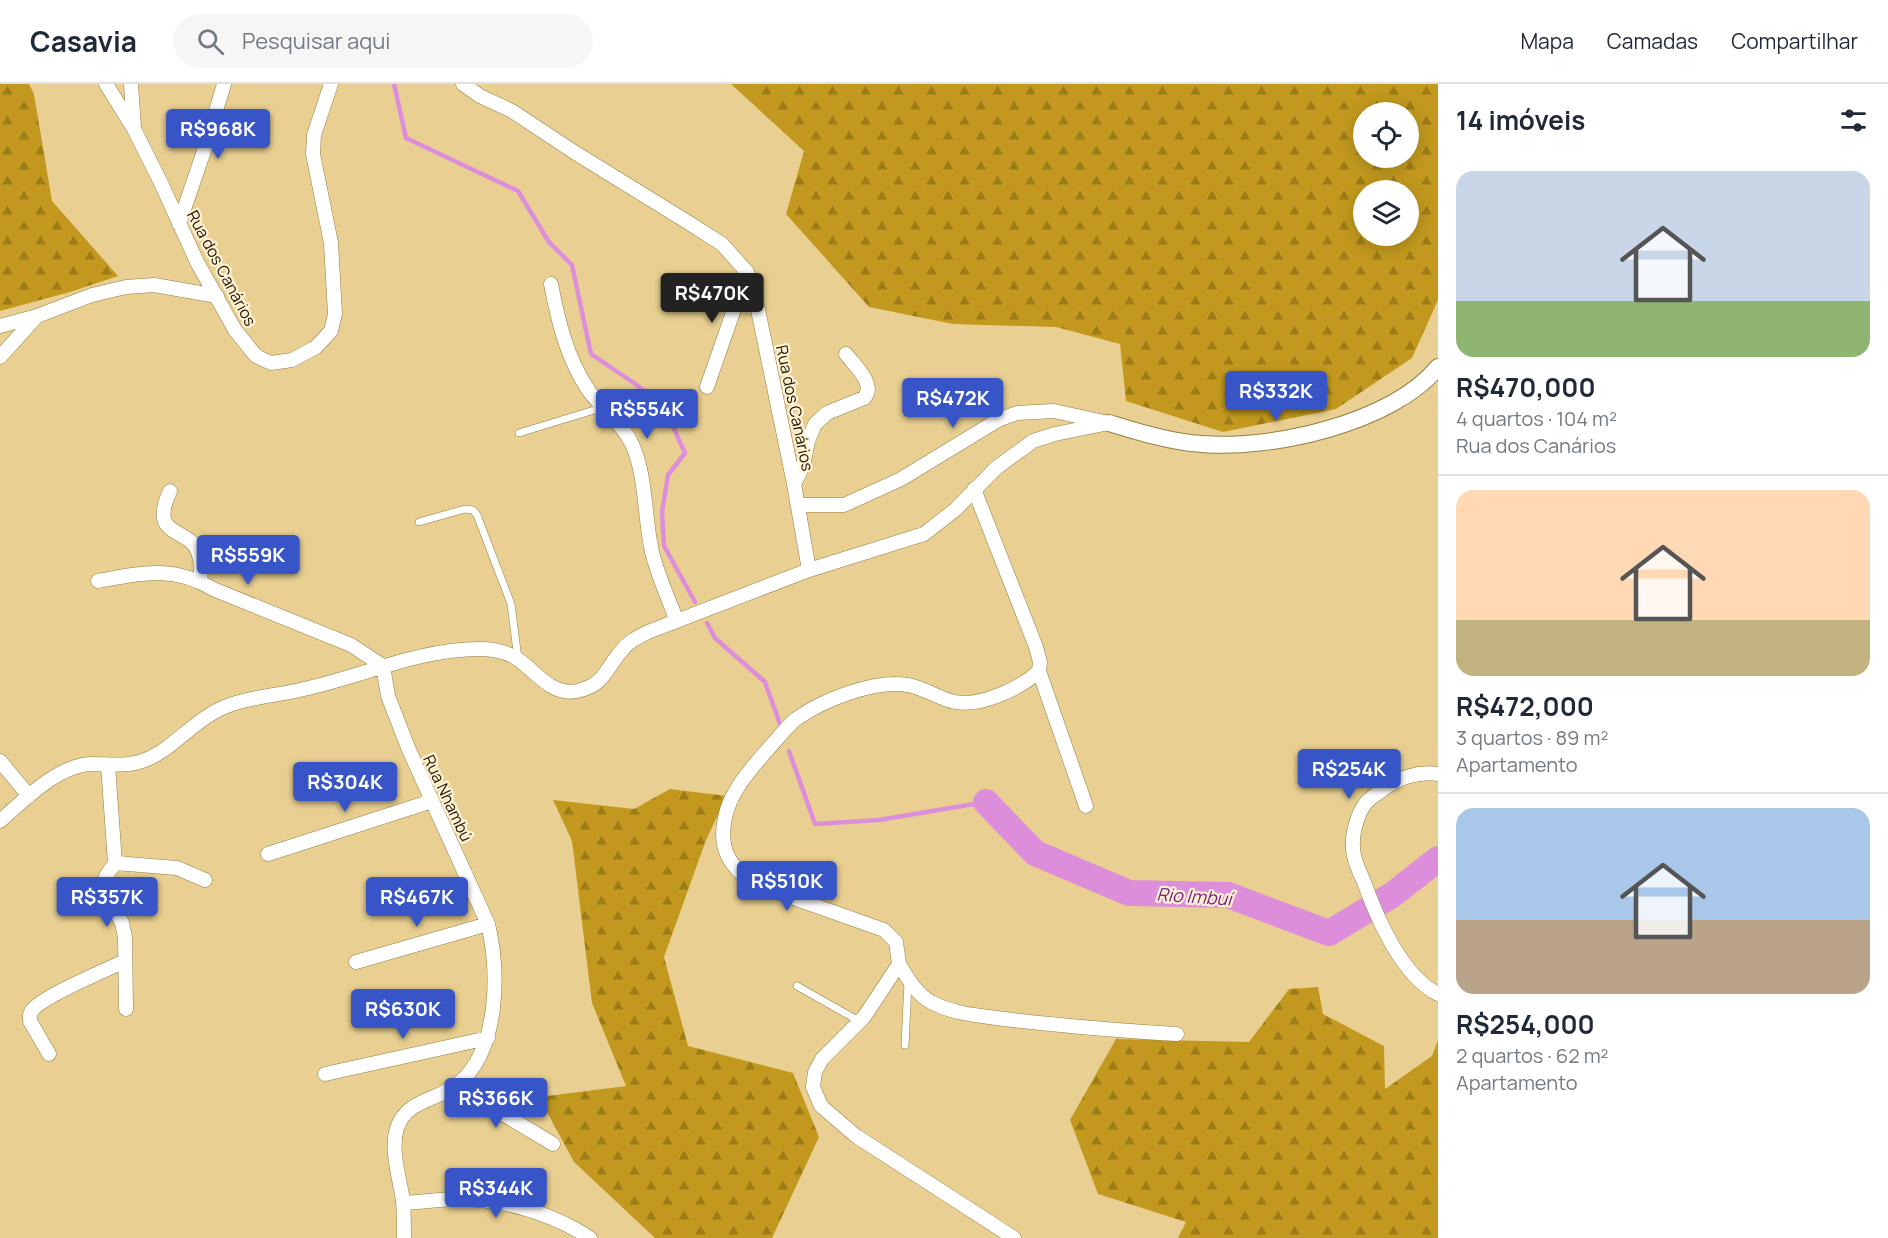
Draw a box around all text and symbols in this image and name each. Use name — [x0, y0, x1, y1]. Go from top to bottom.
search box — [173, 14, 593, 68]
text: Casavia — [30, 22, 137, 60]
icon: search — [194, 25, 227, 58]
text: Pesquisar aqui — [242, 26, 390, 56]
text: Mapa — [1520, 27, 1574, 55]
text: Camadas — [1607, 27, 1698, 55]
text: Compartilhar — [1731, 27, 1858, 55]
map controls — [1353, 102, 1419, 246]
button: locate — [1353, 102, 1419, 168]
text: 14 imóveis — [1456, 102, 1585, 138]
icon: filters — [1837, 104, 1870, 137]
pin: R$968K — [169, 109, 267, 160]
text: R$968K — [180, 115, 256, 142]
button: layers — [1353, 180, 1419, 246]
street label: Rua dos Canários — [182, 206, 262, 330]
icon: home — [1609, 210, 1717, 318]
pin: R$470K — [663, 273, 761, 324]
text: R$470K — [675, 279, 749, 306]
street label: Rua dos Canários — [771, 343, 819, 473]
text: R$470,000 — [1456, 369, 1596, 405]
pin: R$332K — [1227, 371, 1325, 422]
text: R$332K — [1239, 377, 1313, 404]
pin: R$472K — [904, 378, 1002, 429]
text: R$472K — [916, 384, 990, 411]
pin: R$554K — [598, 389, 696, 440]
text: R$554K — [610, 395, 684, 422]
text: 4 quartos · 104 m² — [1456, 405, 1617, 432]
text: Rua dos Canários — [1456, 432, 1616, 459]
icon: home — [1609, 529, 1717, 637]
pin: R$559K — [199, 535, 297, 586]
text: R$559K — [211, 541, 285, 568]
text: R$472,000 — [1456, 688, 1594, 724]
text: 3 quartos · 89 m² — [1456, 724, 1608, 751]
pin: R$254K — [1300, 749, 1398, 800]
street label: Rua Nhambú — [418, 751, 478, 845]
text: Apartamento — [1456, 751, 1578, 778]
text: R$254K — [1312, 755, 1386, 782]
pin: R$304K — [296, 762, 394, 813]
text: R$304K — [307, 768, 383, 795]
icon: home — [1609, 847, 1717, 955]
pin: R$510K — [738, 861, 836, 912]
text: R$510K — [751, 867, 823, 894]
pin: R$357K — [58, 877, 156, 928]
pin: R$467K — [368, 877, 466, 928]
water label: Rio Imbuí — [1156, 881, 1236, 911]
text: R$357K — [71, 883, 143, 910]
text: R$467K — [380, 883, 454, 910]
pin: R$630K — [354, 989, 452, 1040]
text: R$630K — [365, 995, 441, 1022]
text: R$254,000 — [1456, 1006, 1595, 1042]
text: 2 quartos · 62 m² — [1456, 1042, 1609, 1069]
text: Apartamento — [1456, 1069, 1578, 1096]
pin: R$366K — [447, 1078, 545, 1129]
text: R$366K — [458, 1084, 534, 1111]
pin: R$344K — [447, 1168, 545, 1219]
text: R$344K — [459, 1174, 533, 1201]

